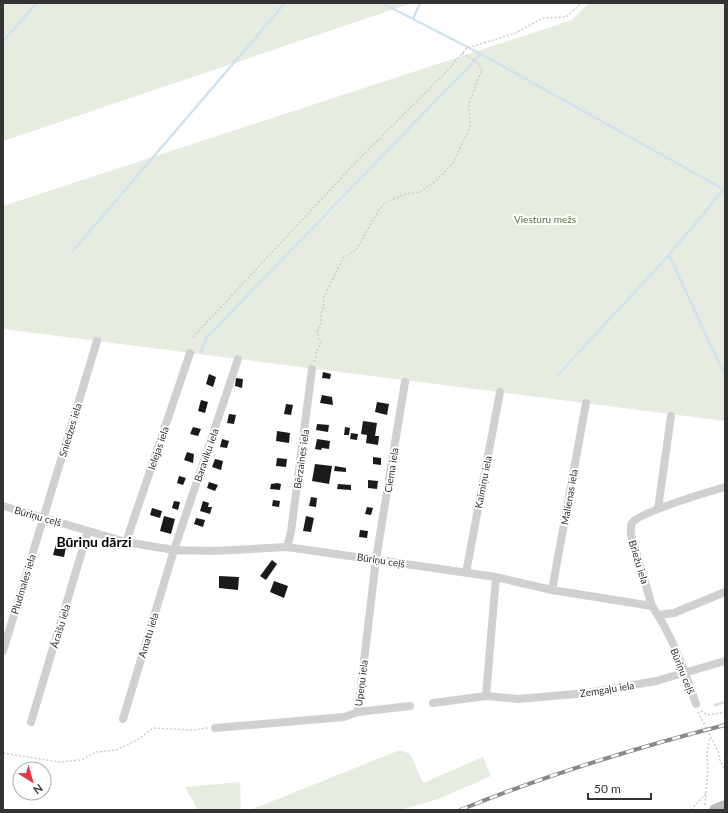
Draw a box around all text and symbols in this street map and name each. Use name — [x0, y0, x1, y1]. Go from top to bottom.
park label: Viesturu mežs — [514, 213, 576, 225]
street label: Sniedzes iela — [56, 402, 84, 458]
street label: Ielejas iela — [145, 425, 171, 471]
street label: Baraviku iela — [191, 427, 221, 483]
street label: Bērzaines iela — [291, 428, 311, 490]
street label: Ciema iela — [382, 447, 400, 493]
street label: Kaimiņu iela — [472, 455, 494, 509]
street label: Malienas iela — [558, 468, 580, 526]
street label: Būriņu ceļš — [13, 504, 63, 528]
district label: Būriņu dārzi — [56, 533, 132, 550]
street label: Briežu iela — [627, 539, 651, 585]
street label: Būriņu ceļš — [356, 550, 406, 570]
street label: Pludmales iela — [8, 552, 38, 616]
street label: Āraišu iela — [48, 603, 72, 649]
street label: Amatu iela — [135, 611, 161, 659]
street label: Būriņu ceļš — [668, 646, 698, 696]
street label: Upeņu iela — [352, 659, 370, 707]
street label: Zemgaļu iela — [579, 679, 635, 699]
north arrow — [12, 761, 52, 801]
scale bar — [588, 775, 651, 801]
text: 50 m — [594, 781, 621, 796]
text: N — [31, 782, 46, 797]

